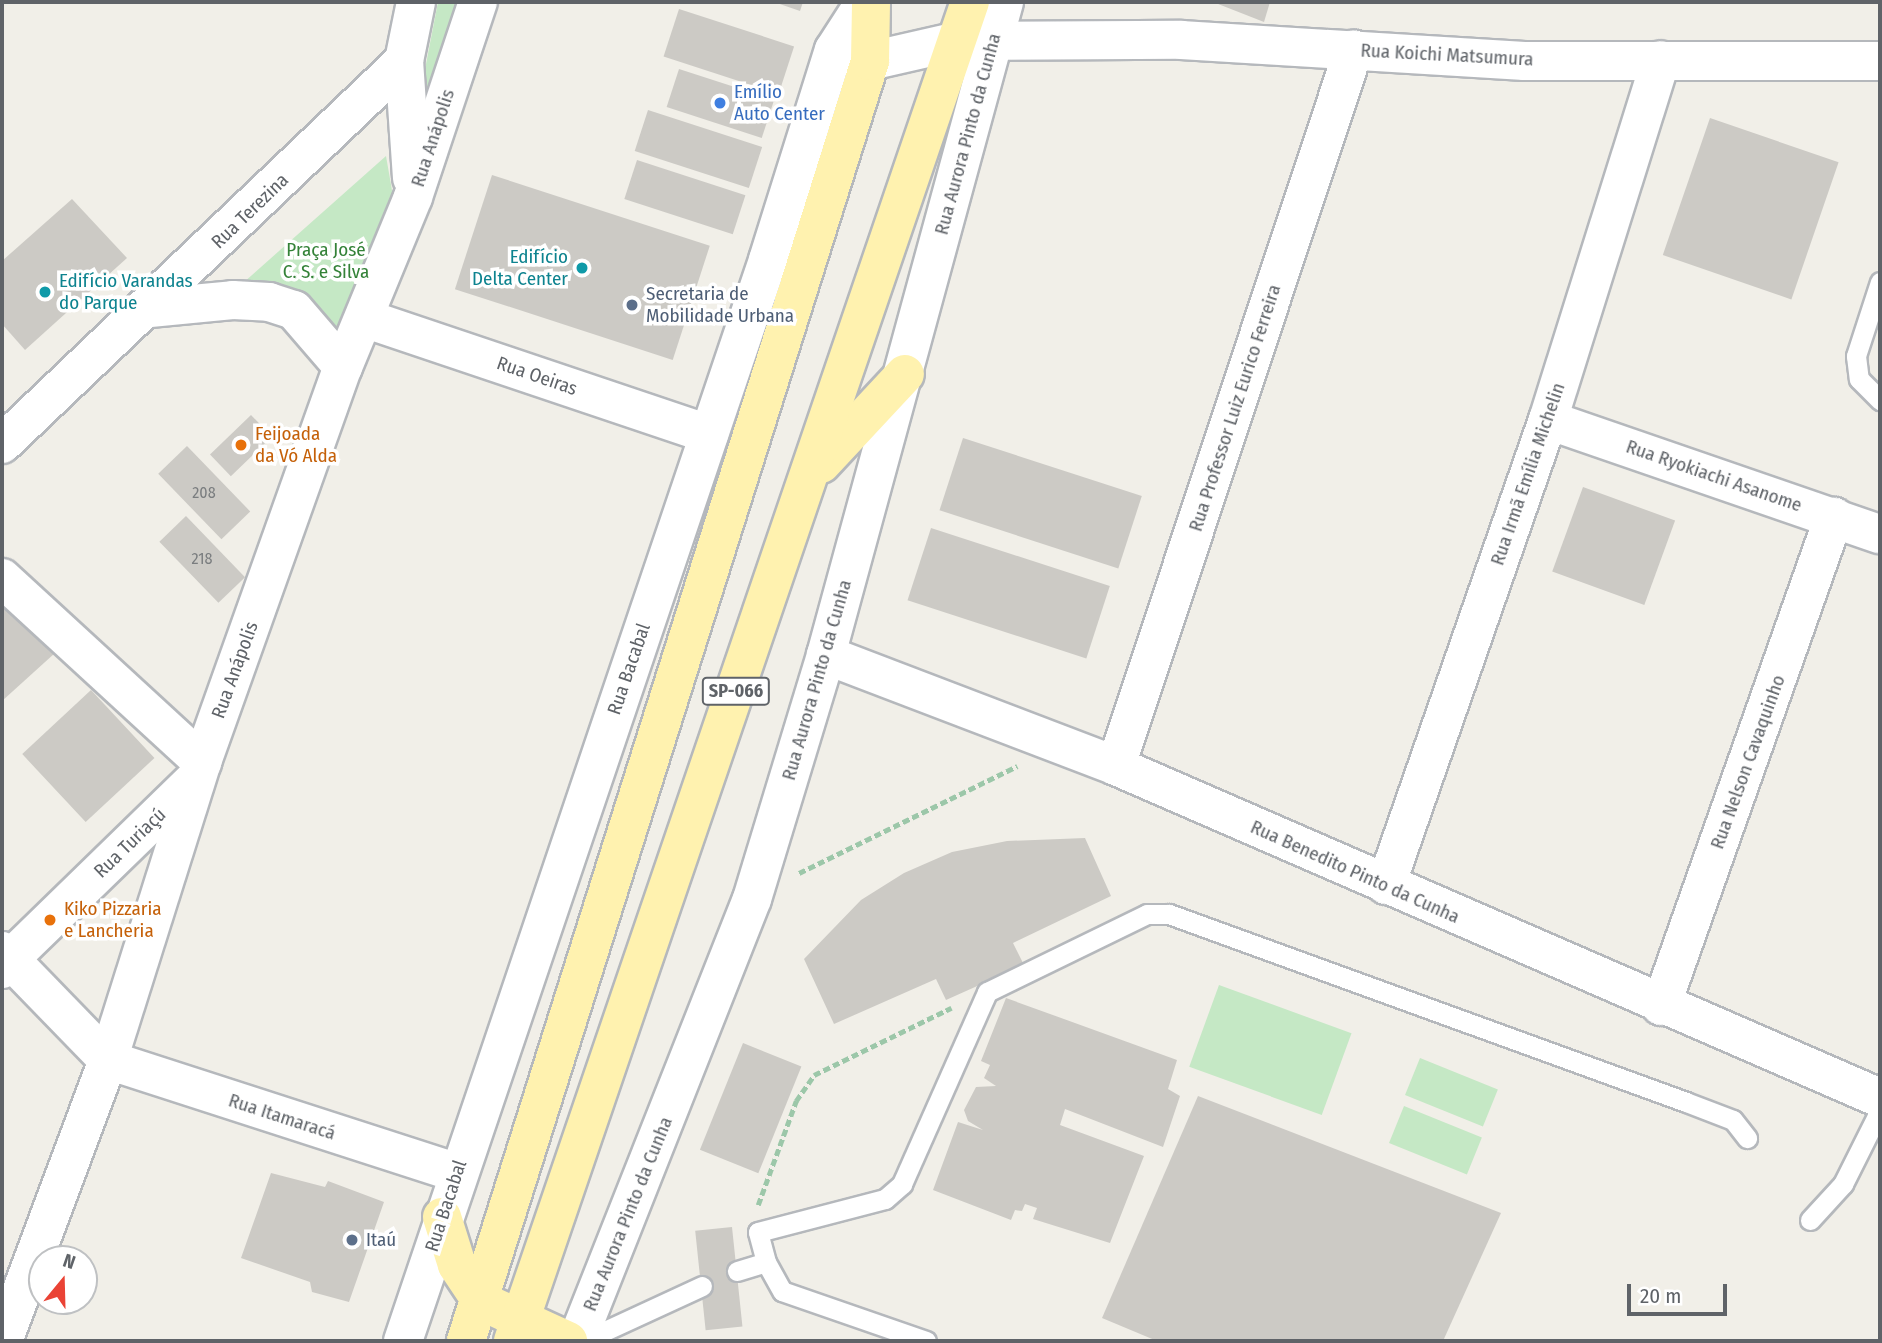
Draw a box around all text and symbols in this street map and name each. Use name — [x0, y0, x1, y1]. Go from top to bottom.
street label: Rua Aurora Pinto da Cunha — [930, 31, 1006, 237]
street label: Rua Koichi Matsumura — [1360, 39, 1534, 71]
place label: Emílio Auto Center — [734, 81, 825, 125]
street label: Rua Anápolis — [406, 86, 460, 190]
marker: Emílio Auto Center — [712, 95, 728, 111]
street label: Rua Terezina — [207, 169, 293, 253]
park label: Praça José C. S. e Silva — [283, 239, 369, 283]
place label: Edifício Delta Center — [472, 246, 568, 290]
marker: Edifício Delta Center — [574, 260, 590, 276]
place label: Edifício Varandas do Parque — [59, 270, 193, 314]
street label: Rua Professor Luiz Eurico Ferreira — [1184, 282, 1286, 534]
place label: Secretaria de Mobilidade Urbana — [646, 283, 794, 327]
marker: Edifício Varandas do Parque — [37, 284, 53, 300]
marker: Secretaria de Mobilidade Urbana — [624, 297, 640, 313]
street label: Rua Oeiras — [494, 352, 580, 400]
street label: Rua Irmã Emília Michelin — [1486, 380, 1570, 568]
place label: Feijoada da Vó Alda — [255, 423, 337, 467]
street label: Rua Ryokiachi Asanome — [1623, 435, 1805, 517]
marker: Feijoada da Vó Alda — [233, 437, 249, 453]
house number: 208 — [192, 483, 216, 503]
house number: 218 — [192, 549, 212, 569]
street label: Rua Aurora Pinto da Cunha — [777, 577, 857, 783]
street label: Rua Anápolis — [207, 618, 263, 722]
street label: Rua Bacabal — [603, 620, 655, 718]
street label: Rua Nelson Cavaquinho — [1706, 672, 1790, 852]
road number: SP-066 — [701, 676, 771, 706]
street label: Rua Turiaçú — [89, 803, 171, 883]
street label: Rua Benedito Pinto da Cunha — [1247, 816, 1463, 928]
place label: Kiko Pizzaria e Lancheria — [64, 898, 162, 942]
marker: Kiko Pizzaria e Lancheria — [42, 912, 58, 928]
street label: Rua Itamaracá — [226, 1089, 338, 1145]
street label: Rua Aurora Pinto da Cunha — [579, 1113, 677, 1315]
street label: Rua Bacabal — [420, 1157, 472, 1255]
place label: Itaú — [366, 1229, 396, 1251]
marker: Itaú — [344, 1232, 360, 1248]
north arrow — [28, 1245, 98, 1315]
text: N — [60, 1249, 78, 1274]
scale bar — [1630, 1270, 1730, 1314]
text: 20 m — [1640, 1283, 1681, 1309]

